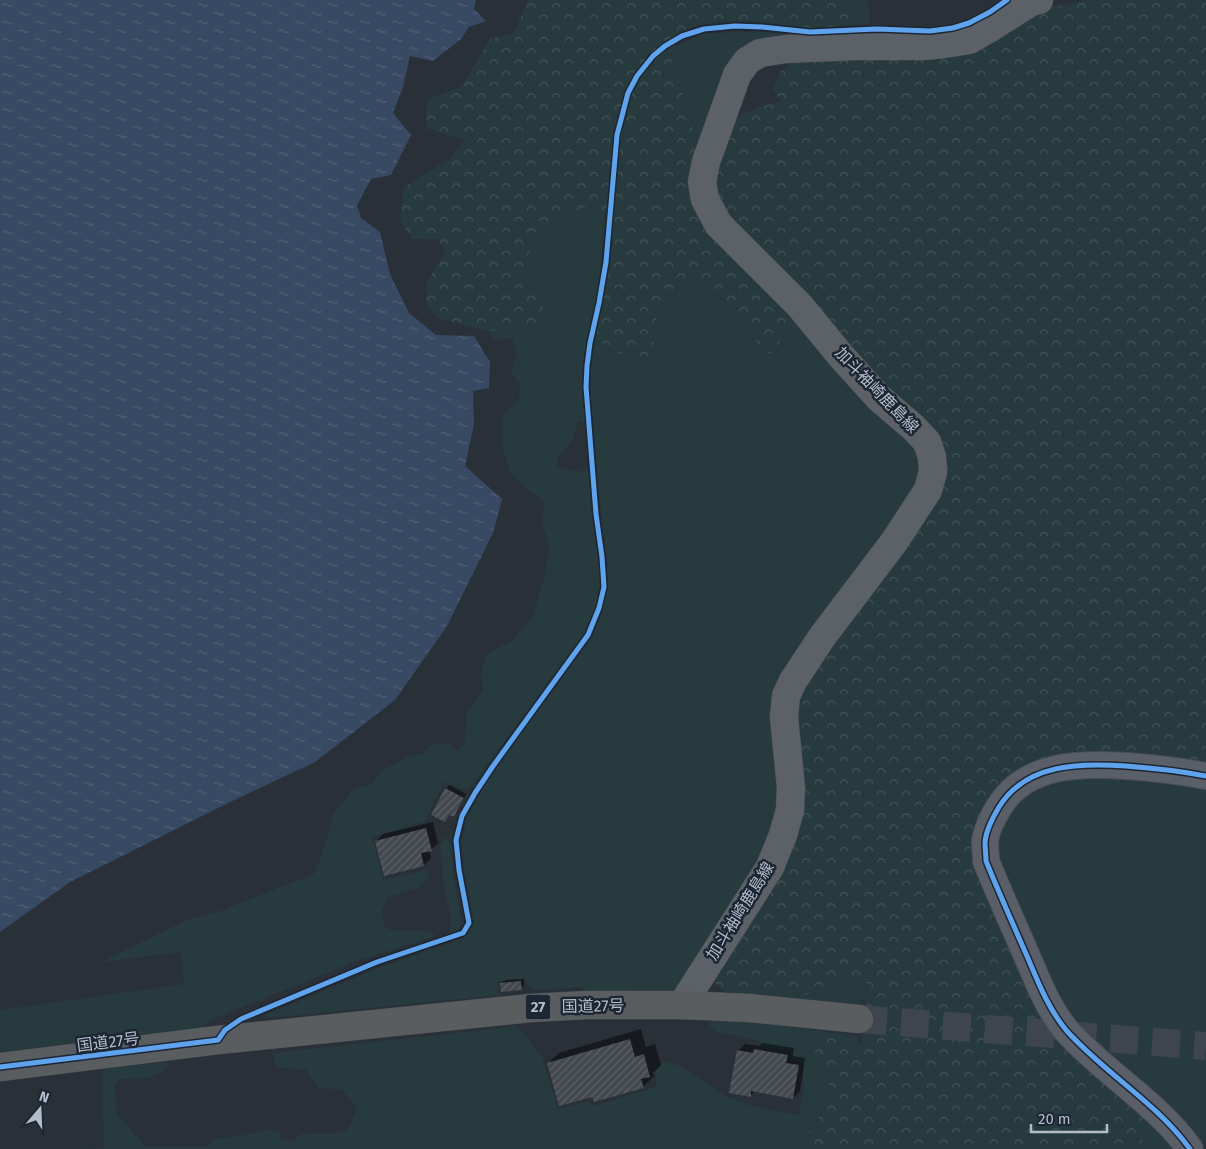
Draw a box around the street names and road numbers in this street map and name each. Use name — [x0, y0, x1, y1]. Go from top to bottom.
street label: 加斗袖崎鹿島線 — [831, 343, 923, 437]
street label: 加斗袖崎鹿島線 — [702, 858, 778, 964]
road number: 27 — [526, 994, 550, 1020]
street label: 国道27号 — [561, 996, 625, 1016]
street label: 国道27号 — [76, 1029, 140, 1055]

